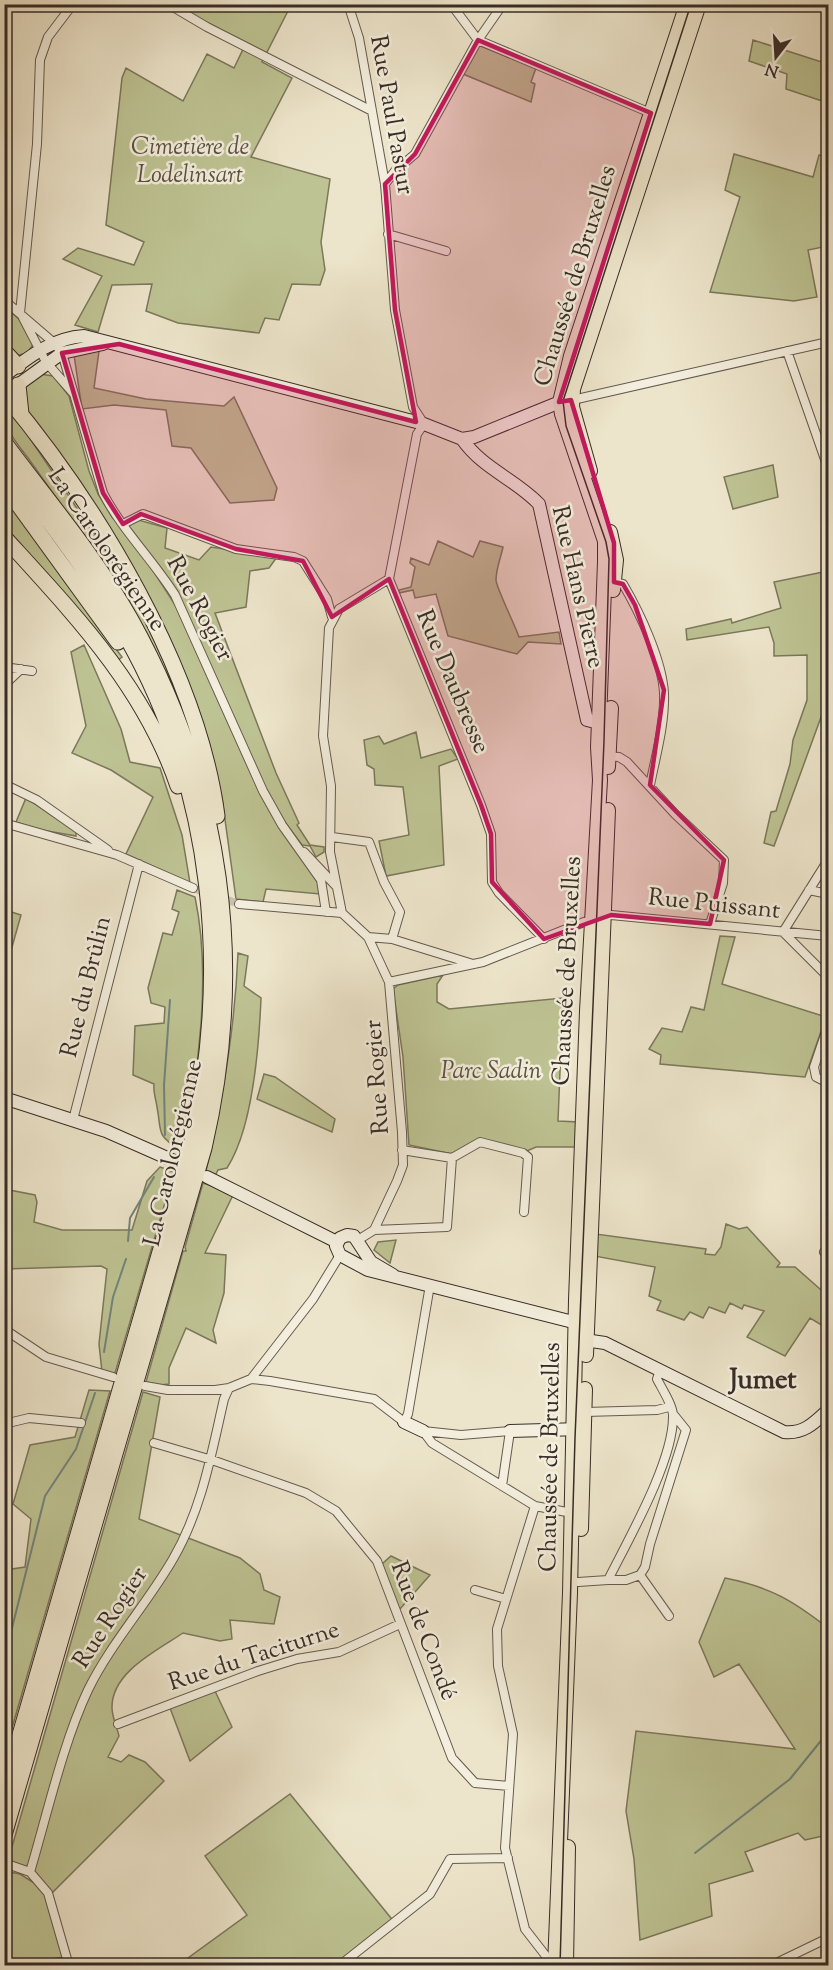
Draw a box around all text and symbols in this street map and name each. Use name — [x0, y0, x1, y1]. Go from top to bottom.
north arrow — [746, 27, 806, 87]
street label: Rue Paul Pastur — [360, 33, 422, 197]
text: N — [763, 56, 782, 82]
park label: Cimetière de Lodelinsart — [131, 131, 249, 193]
street label: Chaussée de Bruxelles — [526, 161, 626, 391]
street label: La Carolorégienne — [38, 461, 174, 639]
street label: Rue Hans Pierre — [542, 502, 612, 672]
street label: Rue Rogier — [157, 550, 241, 668]
street label: Rue Daubresse — [406, 605, 498, 759]
street label: Chaussée de Bruxelles — [545, 855, 591, 1087]
street label: Rue Puissant — [646, 881, 782, 929]
street label: Rue du Brûlin — [53, 913, 121, 1061]
street label: Rue Rogier — [357, 1018, 399, 1136]
park label: Parc Sadin — [441, 1055, 542, 1089]
street label: La Carolorégienne — [136, 1056, 212, 1250]
street label: Chaussée de Bruxelles — [532, 1342, 570, 1572]
district label: Jumet — [727, 1362, 797, 1401]
street label: Rue de Condé — [381, 1557, 465, 1705]
street label: Rue Rogier — [65, 1561, 157, 1675]
street label: Rue du Taciturne — [164, 1613, 344, 1701]

